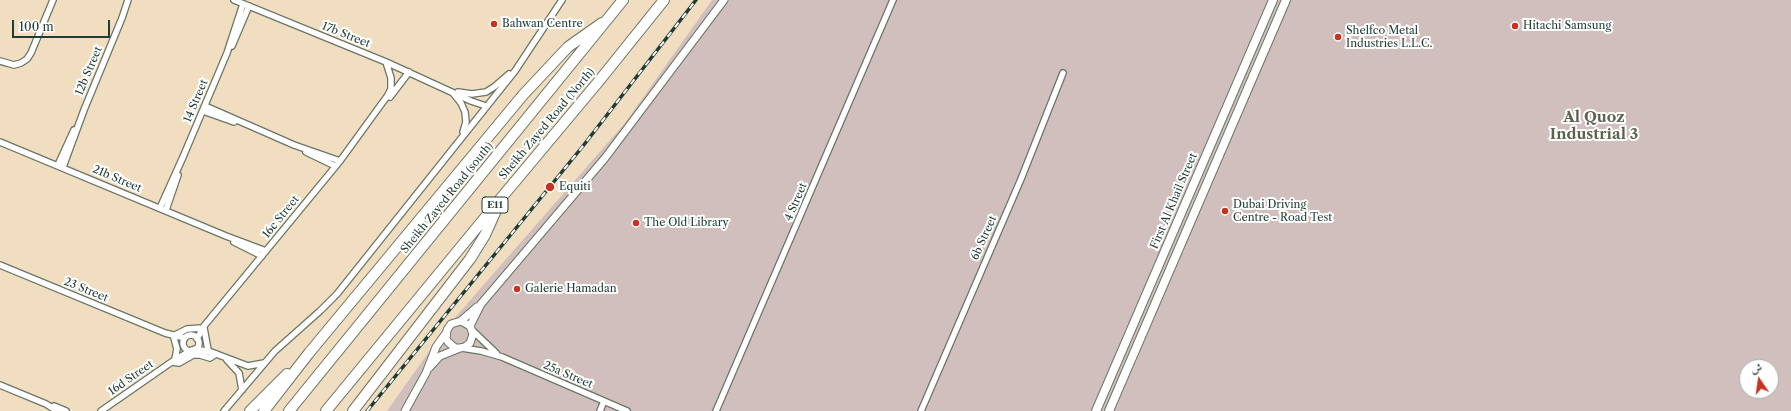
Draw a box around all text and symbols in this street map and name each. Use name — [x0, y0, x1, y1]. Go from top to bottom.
scale bar — [14, 12, 112, 38]
place label: Bahwan Centre — [502, 17, 583, 31]
text: 100 m — [19, 19, 54, 34]
street label: 17b Street — [320, 19, 372, 51]
marker: Bahwan Centre — [489, 19, 499, 29]
place label: Hitachi Samsung — [1523, 19, 1611, 33]
marker: Hitachi Samsung — [1510, 21, 1520, 31]
place label: Shelfco Metal Industries L.L.C. — [1346, 24, 1432, 50]
marker: Shelfco Metal Industries L.L.C. — [1333, 32, 1343, 42]
street label: 12b Street — [73, 45, 105, 97]
street label: Sheikh Zayed Road (North) — [497, 66, 597, 182]
street label: 14 Street — [181, 78, 211, 124]
district label: Al Quoz Industrial 3 — [1550, 109, 1638, 144]
street label: Sheikh Zayed Road (south) — [398, 140, 496, 256]
street label: First Al Khail Street — [1148, 151, 1200, 251]
street label: 21b Street — [91, 163, 143, 195]
place label: Equiti — [559, 180, 591, 194]
marker: Equiti — [544, 181, 556, 193]
street label: 4 Street — [782, 181, 810, 223]
street label: 16c Street — [260, 193, 302, 241]
road number: E11 — [482, 197, 508, 213]
place label: Dubai Driving Centre - Road Test — [1233, 198, 1332, 224]
marker: Dubai Driving Centre - Road Test — [1220, 206, 1230, 216]
street label: 6b Street — [968, 214, 1000, 262]
place label: The Old Library — [644, 216, 729, 230]
marker: The Old Library — [631, 218, 641, 228]
street label: 23 Street — [62, 275, 110, 305]
place label: Galerie Hamadan — [525, 282, 617, 296]
marker: Galerie Hamadan — [512, 284, 522, 294]
street label: 16d Street — [106, 358, 156, 398]
street label: 25a Street — [541, 359, 595, 391]
north arrow — [1739, 359, 1779, 399]
text: ش — [1750, 360, 1763, 376]

